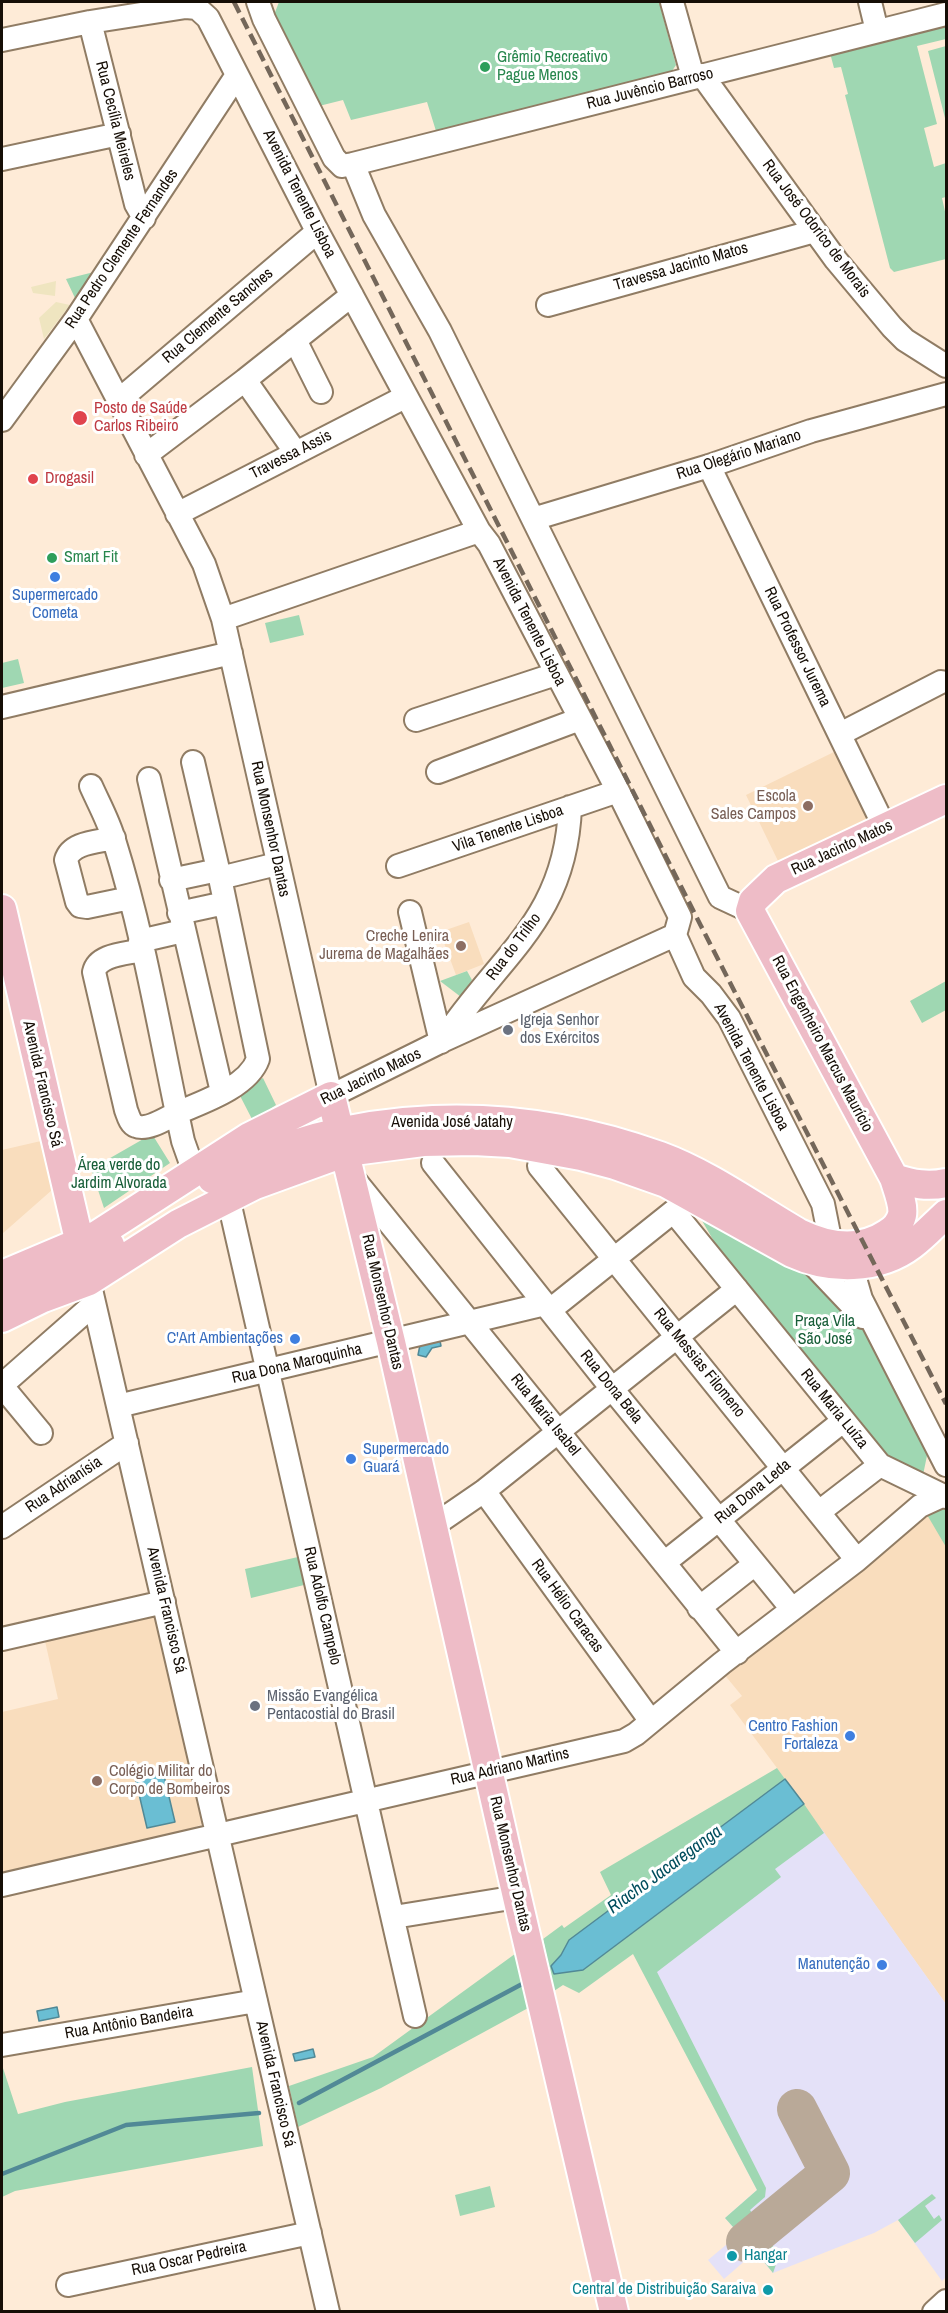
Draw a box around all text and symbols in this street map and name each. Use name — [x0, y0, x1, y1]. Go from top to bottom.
place label: Grêmio Recreativo Pague Menos — [497, 48, 608, 86]
street label: Rua Cecília Meireles — [91, 59, 139, 183]
marker: Grêmio Recreativo Pague Menos — [478, 60, 492, 74]
street label: Rua Juvêncio Barroso — [585, 64, 715, 114]
street label: Avenida Tenente Lisboa — [258, 127, 340, 261]
street label: Rua José Odorico de Morais — [758, 156, 874, 302]
street label: Rua Pedro Clemente Fernandes — [61, 166, 183, 332]
street label: Travessa Jacinto Matos — [612, 239, 750, 295]
street label: Rua Clemente Sanches — [159, 264, 277, 368]
place label: Posto de Saúde Carlos Ribeiro — [94, 399, 187, 437]
marker: Posto de Saúde Carlos Ribeiro — [71, 409, 89, 427]
street label: Travessa Assis — [247, 426, 335, 484]
street label: Rua Olegário Mariano — [674, 426, 804, 484]
place label: Drogasil — [45, 469, 94, 489]
marker: Drogasil — [26, 472, 40, 486]
place label: Smart Fit — [64, 548, 118, 568]
marker: Smart Fit — [45, 551, 59, 565]
street label: Avenida Tenente Lisboa — [488, 555, 570, 689]
marker: Supermercado Cometa — [48, 570, 62, 584]
street label: Rua Professor Jurema — [760, 584, 834, 710]
place label: Supermercado Cometa — [12, 586, 98, 624]
street label: Rua Monsenhor Dantas — [246, 759, 294, 899]
place label: Escola Sales Campos — [711, 787, 796, 825]
marker: Escola Sales Campos — [801, 799, 815, 813]
street label: Vila Tenente Lisboa — [450, 801, 566, 857]
street label: Rua Jacinto Matos — [788, 816, 896, 880]
street label: Rua do Trilho — [483, 910, 545, 984]
place label: Creche Lenira Jurema de Magalhães — [319, 927, 449, 965]
marker: Creche Lenira Jurema de Magalhães — [454, 939, 468, 953]
street label: Rua Engenheiro Marcus Maurício — [767, 953, 877, 1135]
street label: Avenida Tenente Lisboa — [709, 1000, 793, 1134]
place label: Igreja Senhor dos Exércitos — [520, 1011, 599, 1049]
street label: Avenida Francisco Sá — [18, 1019, 66, 1149]
marker: Igreja Senhor dos Exércitos — [501, 1023, 515, 1037]
street label: Rua Jacinto Matos — [318, 1044, 424, 1110]
street label: Avenida José Jatahy — [391, 1113, 513, 1133]
park label: Área verde do Jardim Alvorada — [71, 1156, 167, 1194]
street label: Rua Monsenhor Dantas — [357, 1232, 407, 1372]
street label: Rua Messias Filomeno — [649, 1305, 749, 1421]
park label: Praça Vila São José — [795, 1312, 855, 1350]
place label: C'Art Ambientações — [167, 1329, 283, 1349]
marker: C'Art Ambientações — [288, 1332, 302, 1346]
street label: Rua Dona Maroquinha — [230, 1340, 364, 1388]
street label: Rua Dona Bela — [576, 1346, 646, 1428]
street label: Rua Maria Luíza — [796, 1365, 872, 1453]
street label: Rua Maria Isabel — [506, 1370, 584, 1460]
place label: Supermercado Guará — [363, 1440, 449, 1478]
marker: Supermercado Guará — [344, 1452, 358, 1466]
street label: Rua Adrianísia — [22, 1453, 106, 1517]
street label: Rua Dona Leda — [711, 1456, 795, 1528]
street label: Avenida Francisco Sá — [142, 1545, 190, 1675]
street label: Rua Adolfo Campelo — [299, 1545, 345, 1667]
street label: Rua Hélio Caracas — [527, 1556, 607, 1656]
place label: Missão Evangélica Pentacostial do Brasil — [267, 1687, 395, 1725]
marker: Missão Evangélica Pentacostial do Brasil — [248, 1699, 262, 1713]
place label: Centro Fashion Fortaleza — [748, 1717, 838, 1755]
marker: Centro Fashion Fortaleza — [843, 1729, 857, 1743]
street label: Rua Adriano Martins — [449, 1744, 571, 1790]
place label: Colégio Militar do Corpo de Bombeiros — [109, 1762, 230, 1800]
marker: Colégio Militar do Corpo de Bombeiros — [90, 1774, 104, 1788]
street label: Rua Monsenhor Dantas — [485, 1794, 535, 1934]
water label: Riacho Jacareganga — [604, 1821, 726, 1919]
place label: Manutenção — [798, 1955, 870, 1975]
marker: Manutenção — [875, 1958, 889, 1972]
street label: Rua Antônio Bandeira — [63, 2002, 195, 2044]
street label: Avenida Francisco Sá — [251, 2019, 299, 2149]
street label: Rua Oscar Pedreira — [130, 2237, 248, 2281]
place label: Hangar — [744, 2246, 787, 2266]
marker: Hangar — [725, 2249, 739, 2263]
place label: Central de Distribuição Saraiva — [572, 2280, 756, 2300]
marker: Central de Distribuição Saraiva — [761, 2283, 775, 2297]

